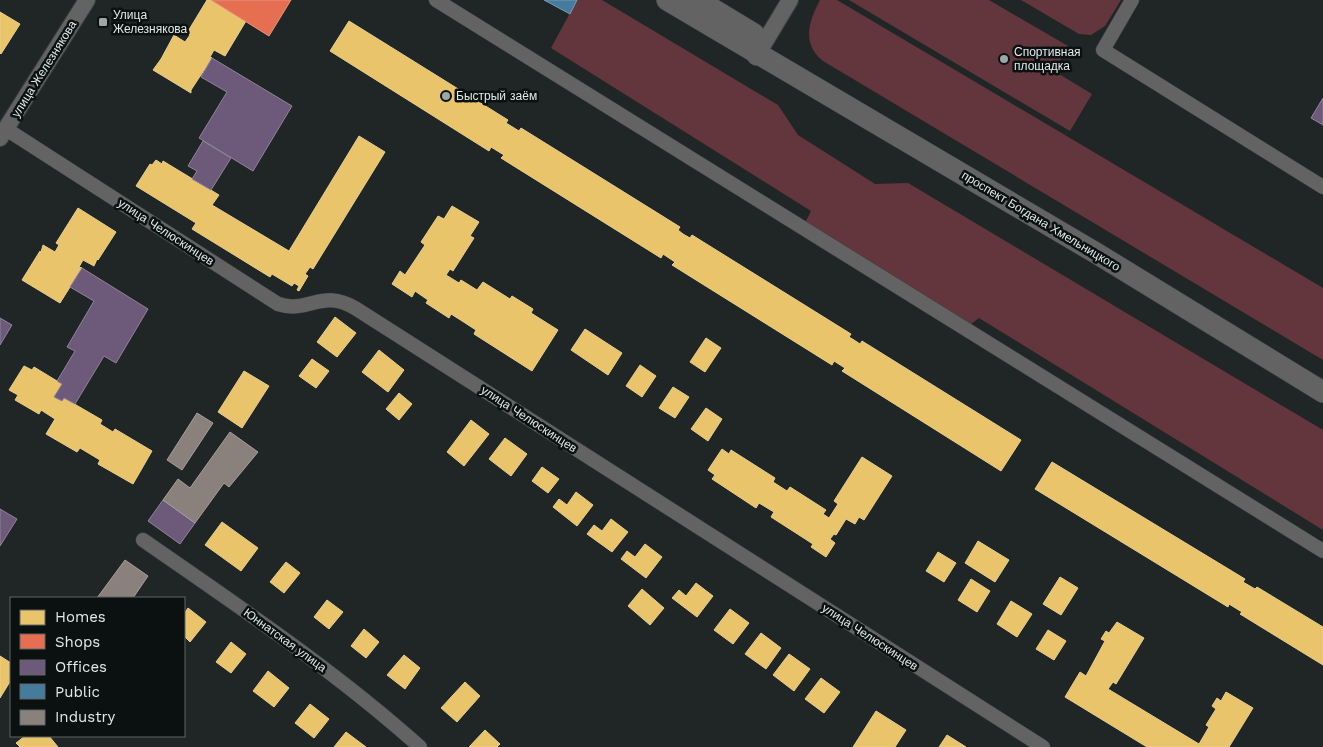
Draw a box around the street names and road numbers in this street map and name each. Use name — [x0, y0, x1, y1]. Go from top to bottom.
street label: улица Железнякова — [9, 18, 80, 120]
street label: проспект Богдана Хмельницкого — [959, 168, 1123, 274]
street label: улица Челюскинцев — [115, 196, 217, 268]
street label: улица Челюскинцев — [478, 383, 580, 455]
street label: улица Челюскинцев — [819, 601, 921, 673]
street label: Юннатская улица — [241, 605, 329, 675]

